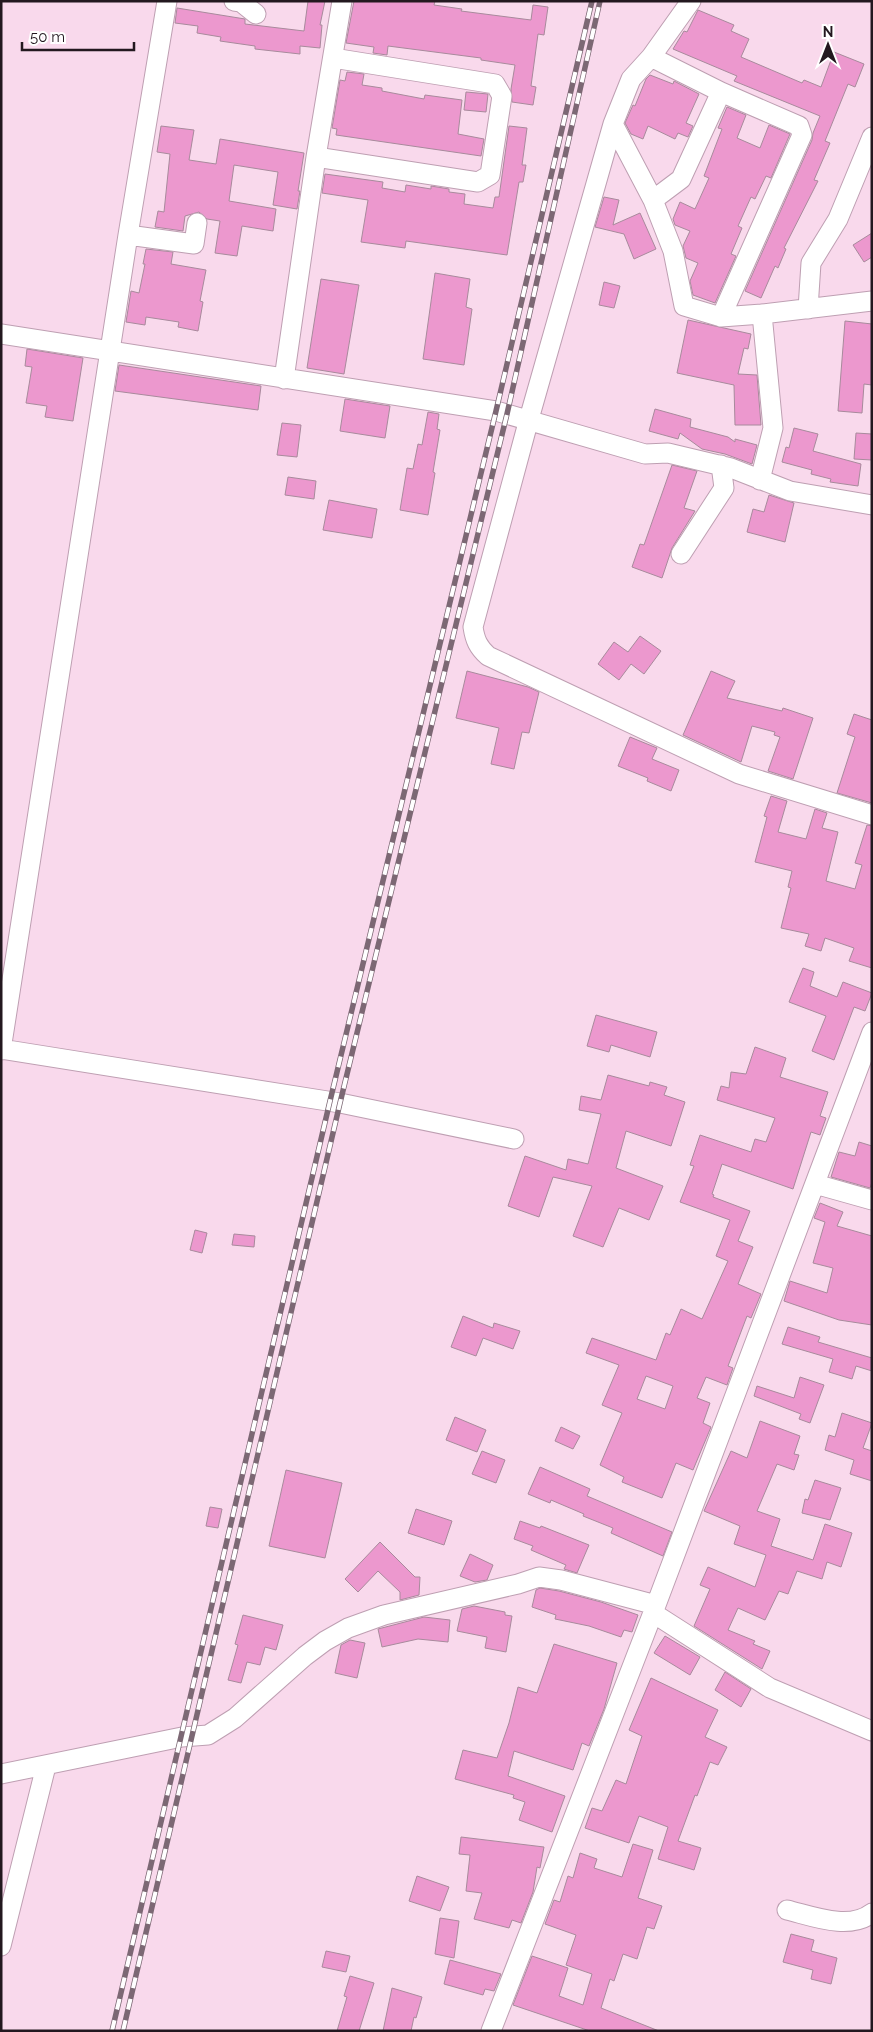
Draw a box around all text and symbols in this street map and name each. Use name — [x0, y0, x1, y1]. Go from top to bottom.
scale bar — [22, 20, 135, 52]
north arrow — [803, 20, 853, 70]
text: N — [823, 24, 833, 40]
text: 50 m — [30, 28, 65, 46]

